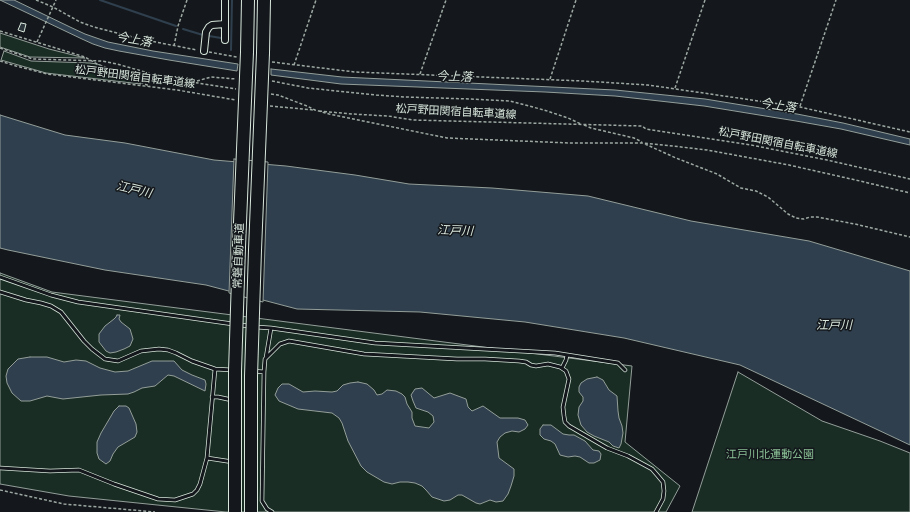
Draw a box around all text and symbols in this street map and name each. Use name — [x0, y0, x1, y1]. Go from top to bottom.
water label: 今上落 — [115, 30, 153, 50]
street label: 松戸野田関宿自転車道線 — [74, 63, 196, 91]
water label: 今上落 — [436, 69, 472, 85]
water label: 今上落 — [759, 96, 797, 116]
street label: 松戸野田関宿自転車道線 — [395, 102, 517, 122]
street label: 松戸野田関宿自転車道線 — [717, 125, 839, 161]
water label: 江戸川 — [115, 179, 153, 201]
street label: 常磐自動車道 — [231, 223, 247, 289]
water label: 江戸川 — [437, 223, 473, 239]
water label: 江戸川 — [816, 319, 852, 333]
park label: 江戸川北運動公園 — [726, 448, 814, 462]

